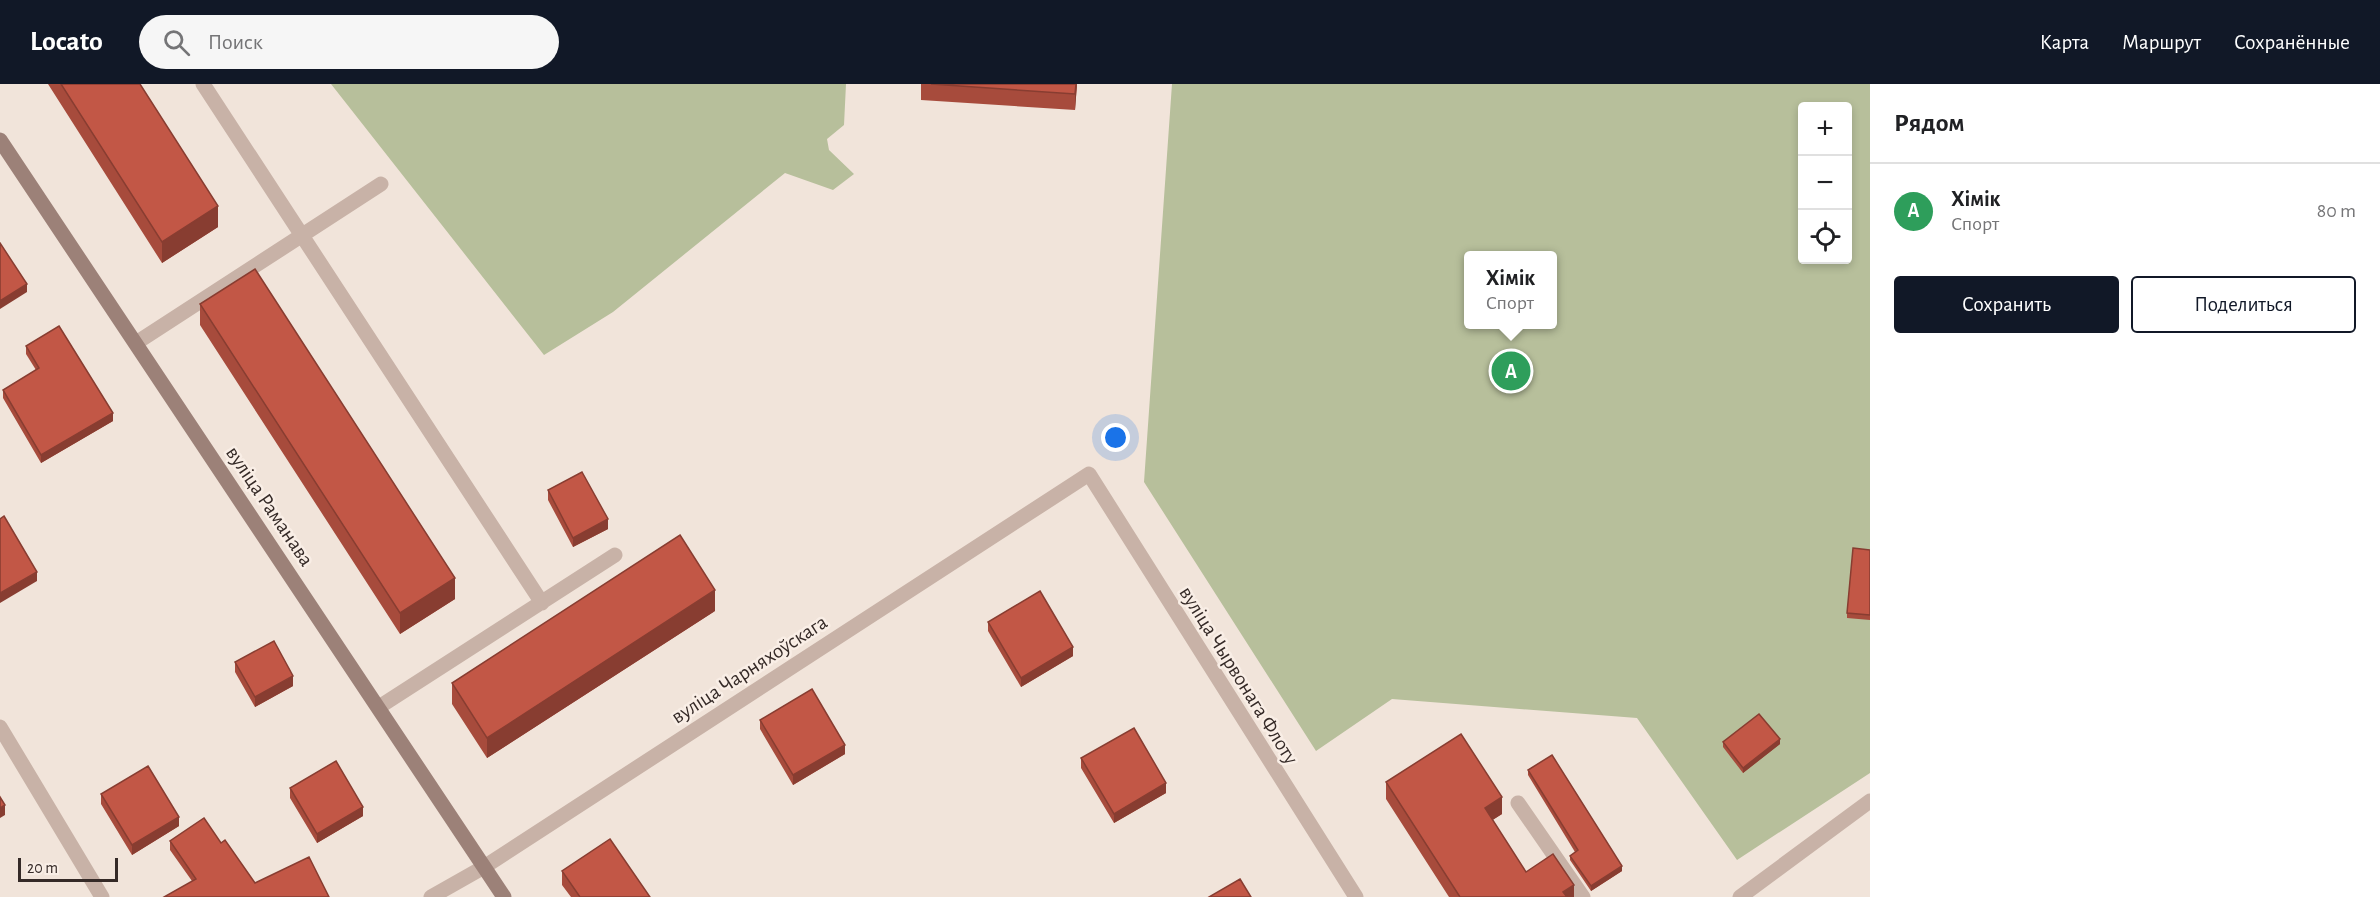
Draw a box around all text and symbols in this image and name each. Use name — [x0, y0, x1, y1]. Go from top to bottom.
search box — [139, 15, 559, 69]
icon: search — [160, 26, 193, 59]
text: Locato — [30, 28, 103, 56]
text: Поиск — [208, 31, 263, 53]
text: Карта — [2040, 32, 2089, 53]
text: Маршрут — [2122, 32, 2201, 53]
text: Сохранённые — [2234, 32, 2350, 53]
map controls — [1798, 102, 1852, 264]
button: + — [1798, 102, 1852, 156]
text: Рядом — [1894, 110, 1965, 136]
button: − — [1798, 156, 1852, 210]
text: Хімік — [1951, 188, 2000, 210]
text: A — [1908, 201, 1920, 221]
text: 80 m — [2317, 201, 2356, 221]
button: locate — [1798, 210, 1852, 264]
text: Спорт — [1951, 214, 1999, 234]
popup — [1464, 251, 1557, 329]
text: Хімік — [1486, 267, 1535, 289]
button: Сохранить — [1894, 276, 2119, 333]
button: Поделиться — [2131, 276, 2356, 333]
text: Спорт — [1486, 293, 1534, 313]
pin: A — [1492, 348, 1530, 394]
your location — [1101, 423, 1130, 452]
street label: вуліца Раманава — [222, 443, 318, 570]
street label: вуліца Чырвонага Флоту — [1175, 583, 1302, 768]
street label: вуліца Чарняхоўскага — [668, 611, 831, 728]
scale bar — [18, 855, 118, 882]
text: 20 m — [27, 860, 58, 876]

